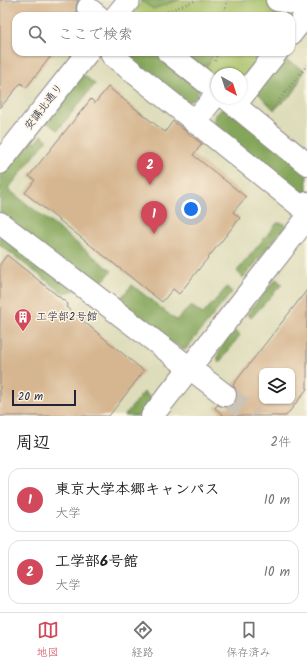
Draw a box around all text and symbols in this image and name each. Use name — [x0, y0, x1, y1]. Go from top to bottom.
search box — [12, 12, 295, 56]
icon: search — [26, 23, 48, 45]
text: ここで検索 — [58, 23, 133, 47]
north arrow — [211, 68, 247, 104]
street label: 安講北通り — [20, 80, 68, 134]
pin: 2 — [137, 152, 163, 185]
your location — [181, 199, 201, 219]
pin: 1 — [141, 201, 167, 234]
building icon: 工学部2号館 — [13, 307, 33, 332]
place label: 工学部2号館 — [36, 308, 97, 326]
map controls — [259, 368, 295, 404]
button: layers — [259, 368, 295, 404]
scale bar — [12, 388, 76, 407]
text: 20 m — [18, 388, 43, 406]
text: 周辺 — [16, 430, 50, 457]
text: 2件 — [270, 432, 291, 453]
text: 東京大学本郷キャンパス — [55, 478, 219, 502]
text: 1 — [28, 490, 32, 511]
text: 10 m — [264, 490, 290, 511]
text: 大学 — [55, 503, 81, 524]
text: 工学部6号館 — [55, 550, 138, 574]
text: 2 — [26, 562, 34, 583]
text: 10 m — [264, 562, 290, 583]
text: 大学 — [55, 575, 81, 596]
tab: 地図 — [37, 619, 59, 662]
tab: 経路 — [132, 619, 154, 662]
tab: 保存済み — [227, 619, 271, 662]

